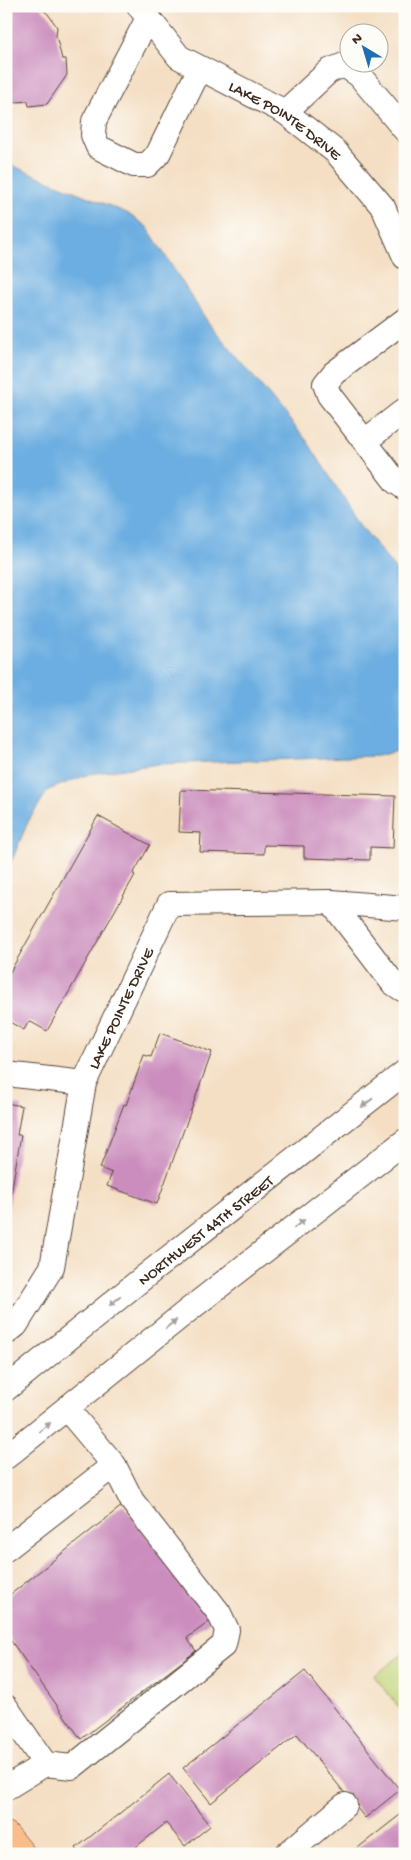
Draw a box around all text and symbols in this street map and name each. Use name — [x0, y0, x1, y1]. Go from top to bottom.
north arrow — [338, 22, 388, 72]
text: N — [349, 30, 366, 49]
street label: LAKE POINTE DRIVE — [225, 78, 345, 166]
street label: LAKE POINTE DRIVE — [86, 945, 160, 1073]
one-way arrow — [360, 1097, 373, 1108]
street label: NORTHWEST 44TH STREET — [136, 1172, 279, 1291]
one-way arrow — [292, 1219, 305, 1229]
one-way arrow — [109, 1295, 122, 1306]
one-way arrow — [164, 1319, 177, 1330]
one-way arrow — [38, 1421, 51, 1432]

